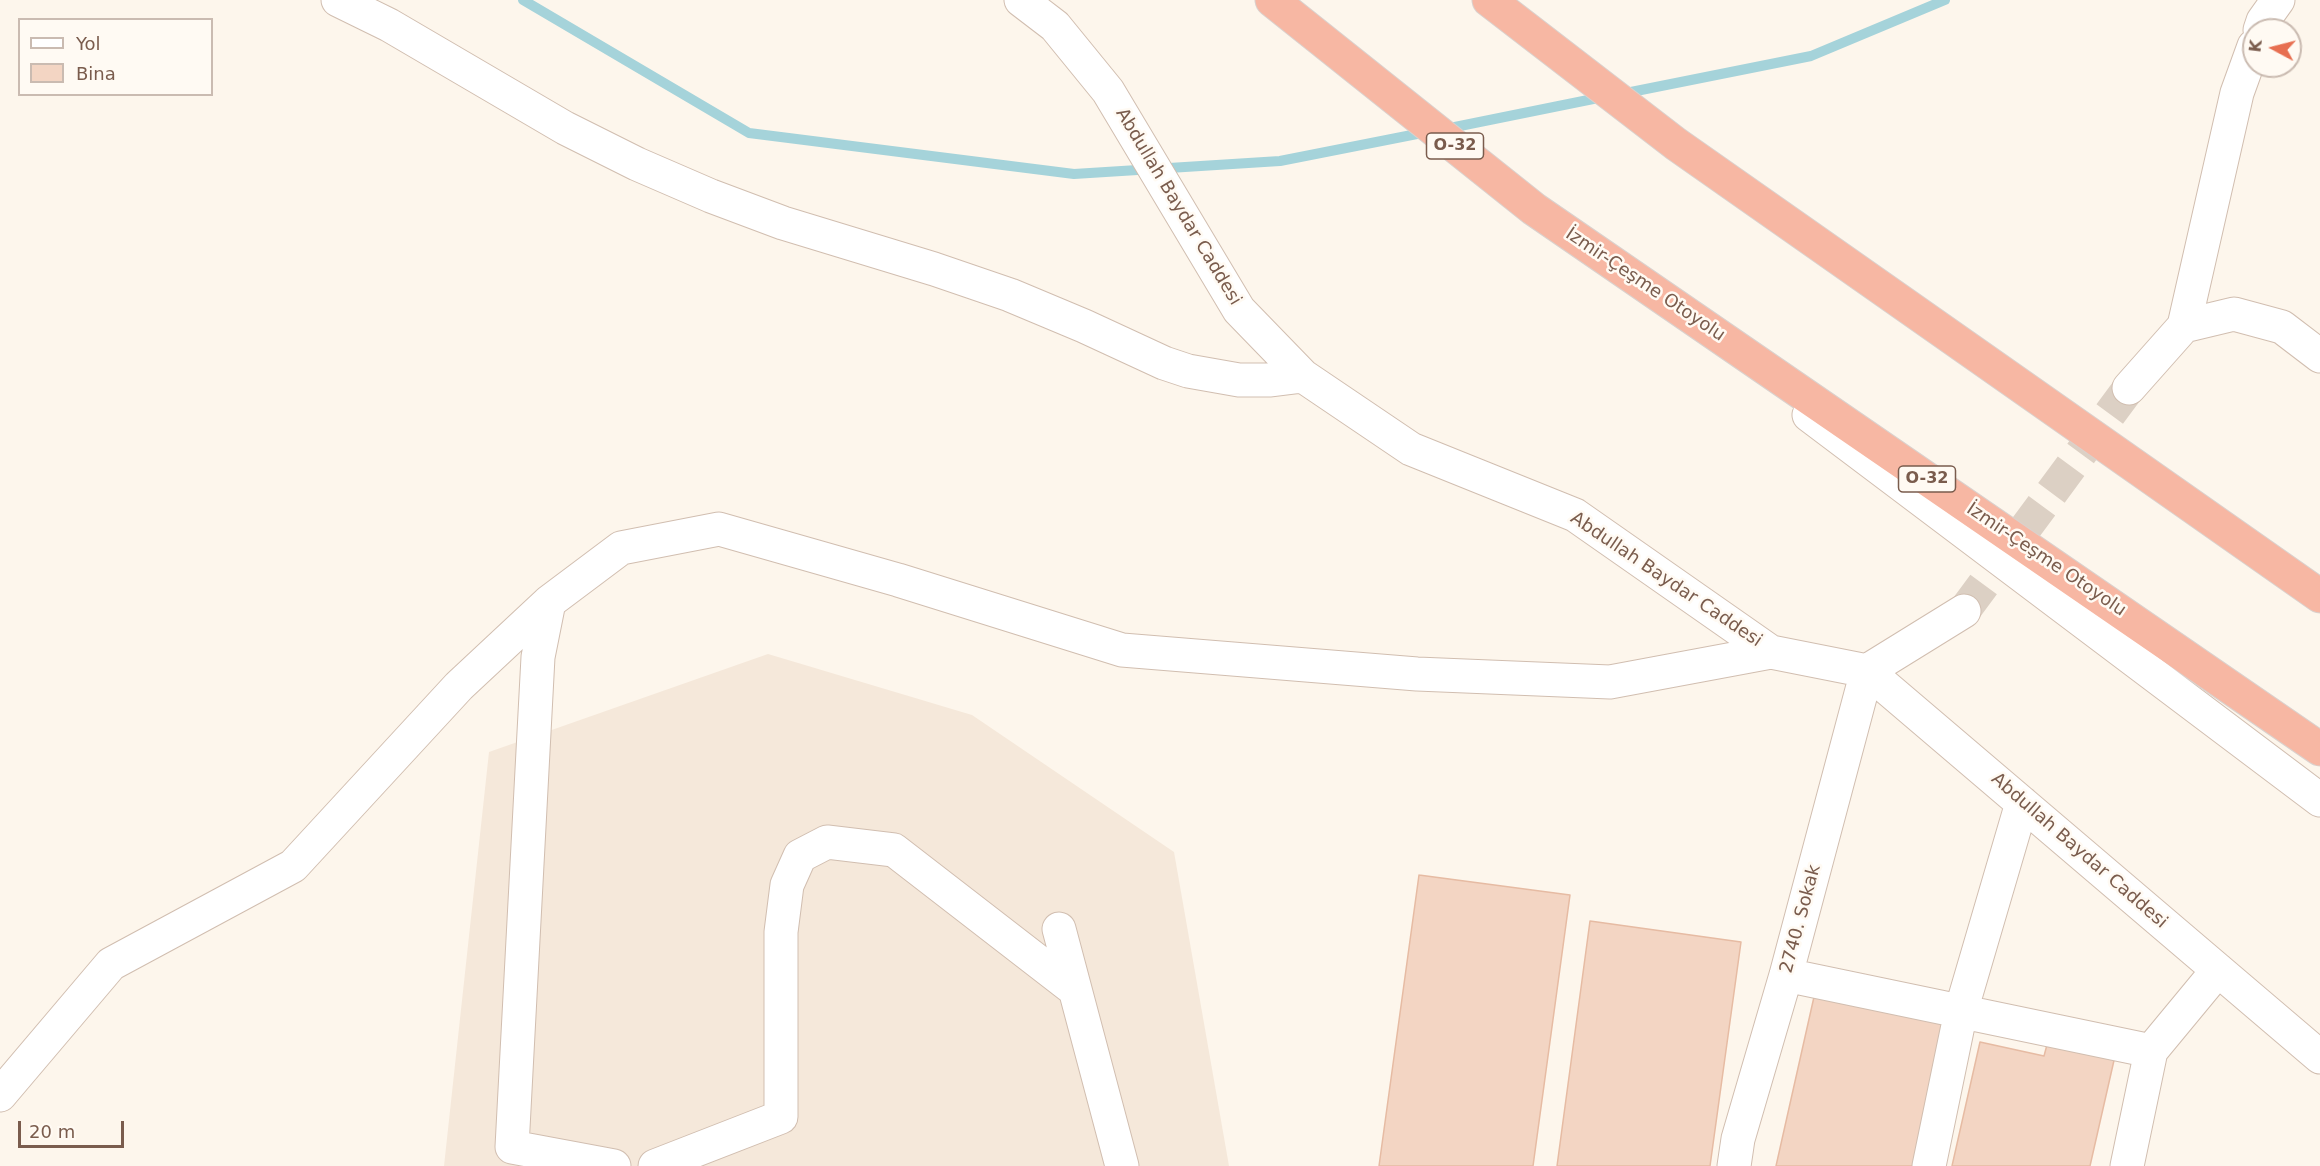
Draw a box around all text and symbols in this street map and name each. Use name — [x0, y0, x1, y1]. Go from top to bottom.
legend — [18, 18, 213, 96]
north arrow — [2242, 18, 2302, 78]
text: Yol — [76, 33, 101, 54]
text: K — [2245, 39, 2266, 53]
text: Bina — [76, 63, 116, 84]
street label: Abdullah Baydar Caddesi — [1110, 104, 1246, 310]
road number: O-32 — [1426, 133, 1484, 159]
street label: İzmir-Çeşme Otoyolu — [1561, 224, 1729, 346]
road number: O-32 — [1898, 466, 1956, 492]
street label: İzmir-Çeşme Otoyolu — [1962, 499, 2130, 621]
street label: Abdullah Baydar Caddesi — [1566, 508, 1766, 652]
street label: Abdullah Baydar Caddesi — [1987, 769, 2171, 933]
street label: 2740. Sokak — [1776, 862, 1826, 976]
scale bar — [21, 1109, 128, 1147]
text: 20 m — [29, 1121, 75, 1142]

